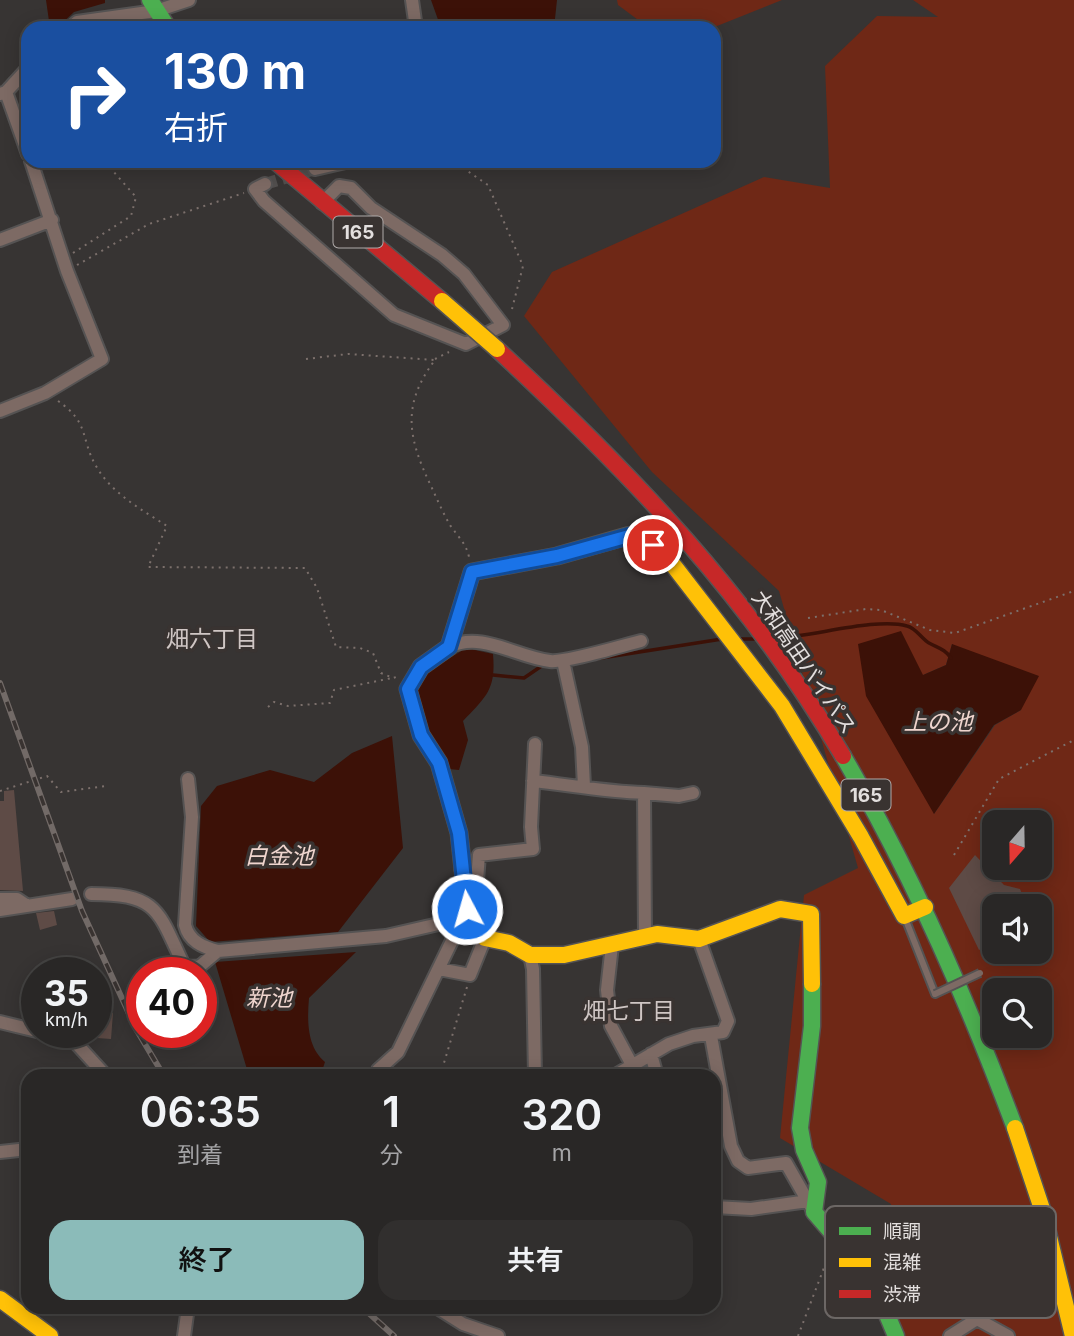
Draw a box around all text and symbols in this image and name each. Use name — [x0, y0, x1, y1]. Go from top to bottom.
text: 130 m — [164, 42, 306, 101]
icon: right — [49, 49, 140, 140]
text: 右折 — [164, 108, 228, 147]
road number: 165 — [334, 216, 382, 248]
pin — [623, 515, 683, 575]
icon: arrive — [634, 526, 672, 564]
street label: 大和高田バイパス — [747, 586, 861, 738]
district label: 畑六丁目 — [166, 625, 258, 653]
water label: 上の池 — [904, 708, 975, 736]
road number: 165 — [842, 780, 890, 810]
north arrow — [982, 810, 1052, 880]
map controls — [982, 810, 1052, 1048]
water label: 白金池 — [245, 842, 316, 870]
position arrow — [430, 872, 504, 946]
button: sound — [982, 894, 1052, 964]
speed limit sign: 40 — [126, 957, 217, 1048]
text: 35 — [44, 972, 89, 1014]
button: search — [982, 978, 1052, 1048]
water label: 新池 — [246, 984, 294, 1012]
district label: 畑七丁目 — [583, 997, 675, 1025]
text: km/h — [45, 1009, 88, 1030]
text: 06:35 — [140, 1086, 261, 1137]
text: 1 — [382, 1086, 400, 1137]
text: 320 — [522, 1089, 602, 1140]
text: m — [552, 1139, 572, 1167]
text: 到着 — [177, 1141, 223, 1169]
text: 分 — [380, 1141, 403, 1169]
legend — [825, 1206, 1056, 1318]
button: 終了 — [49, 1220, 364, 1300]
button: 共有 — [378, 1220, 693, 1300]
text: 順調 — [883, 1220, 921, 1243]
text: 混雑 — [883, 1251, 921, 1274]
text: 渋滞 — [883, 1283, 921, 1306]

